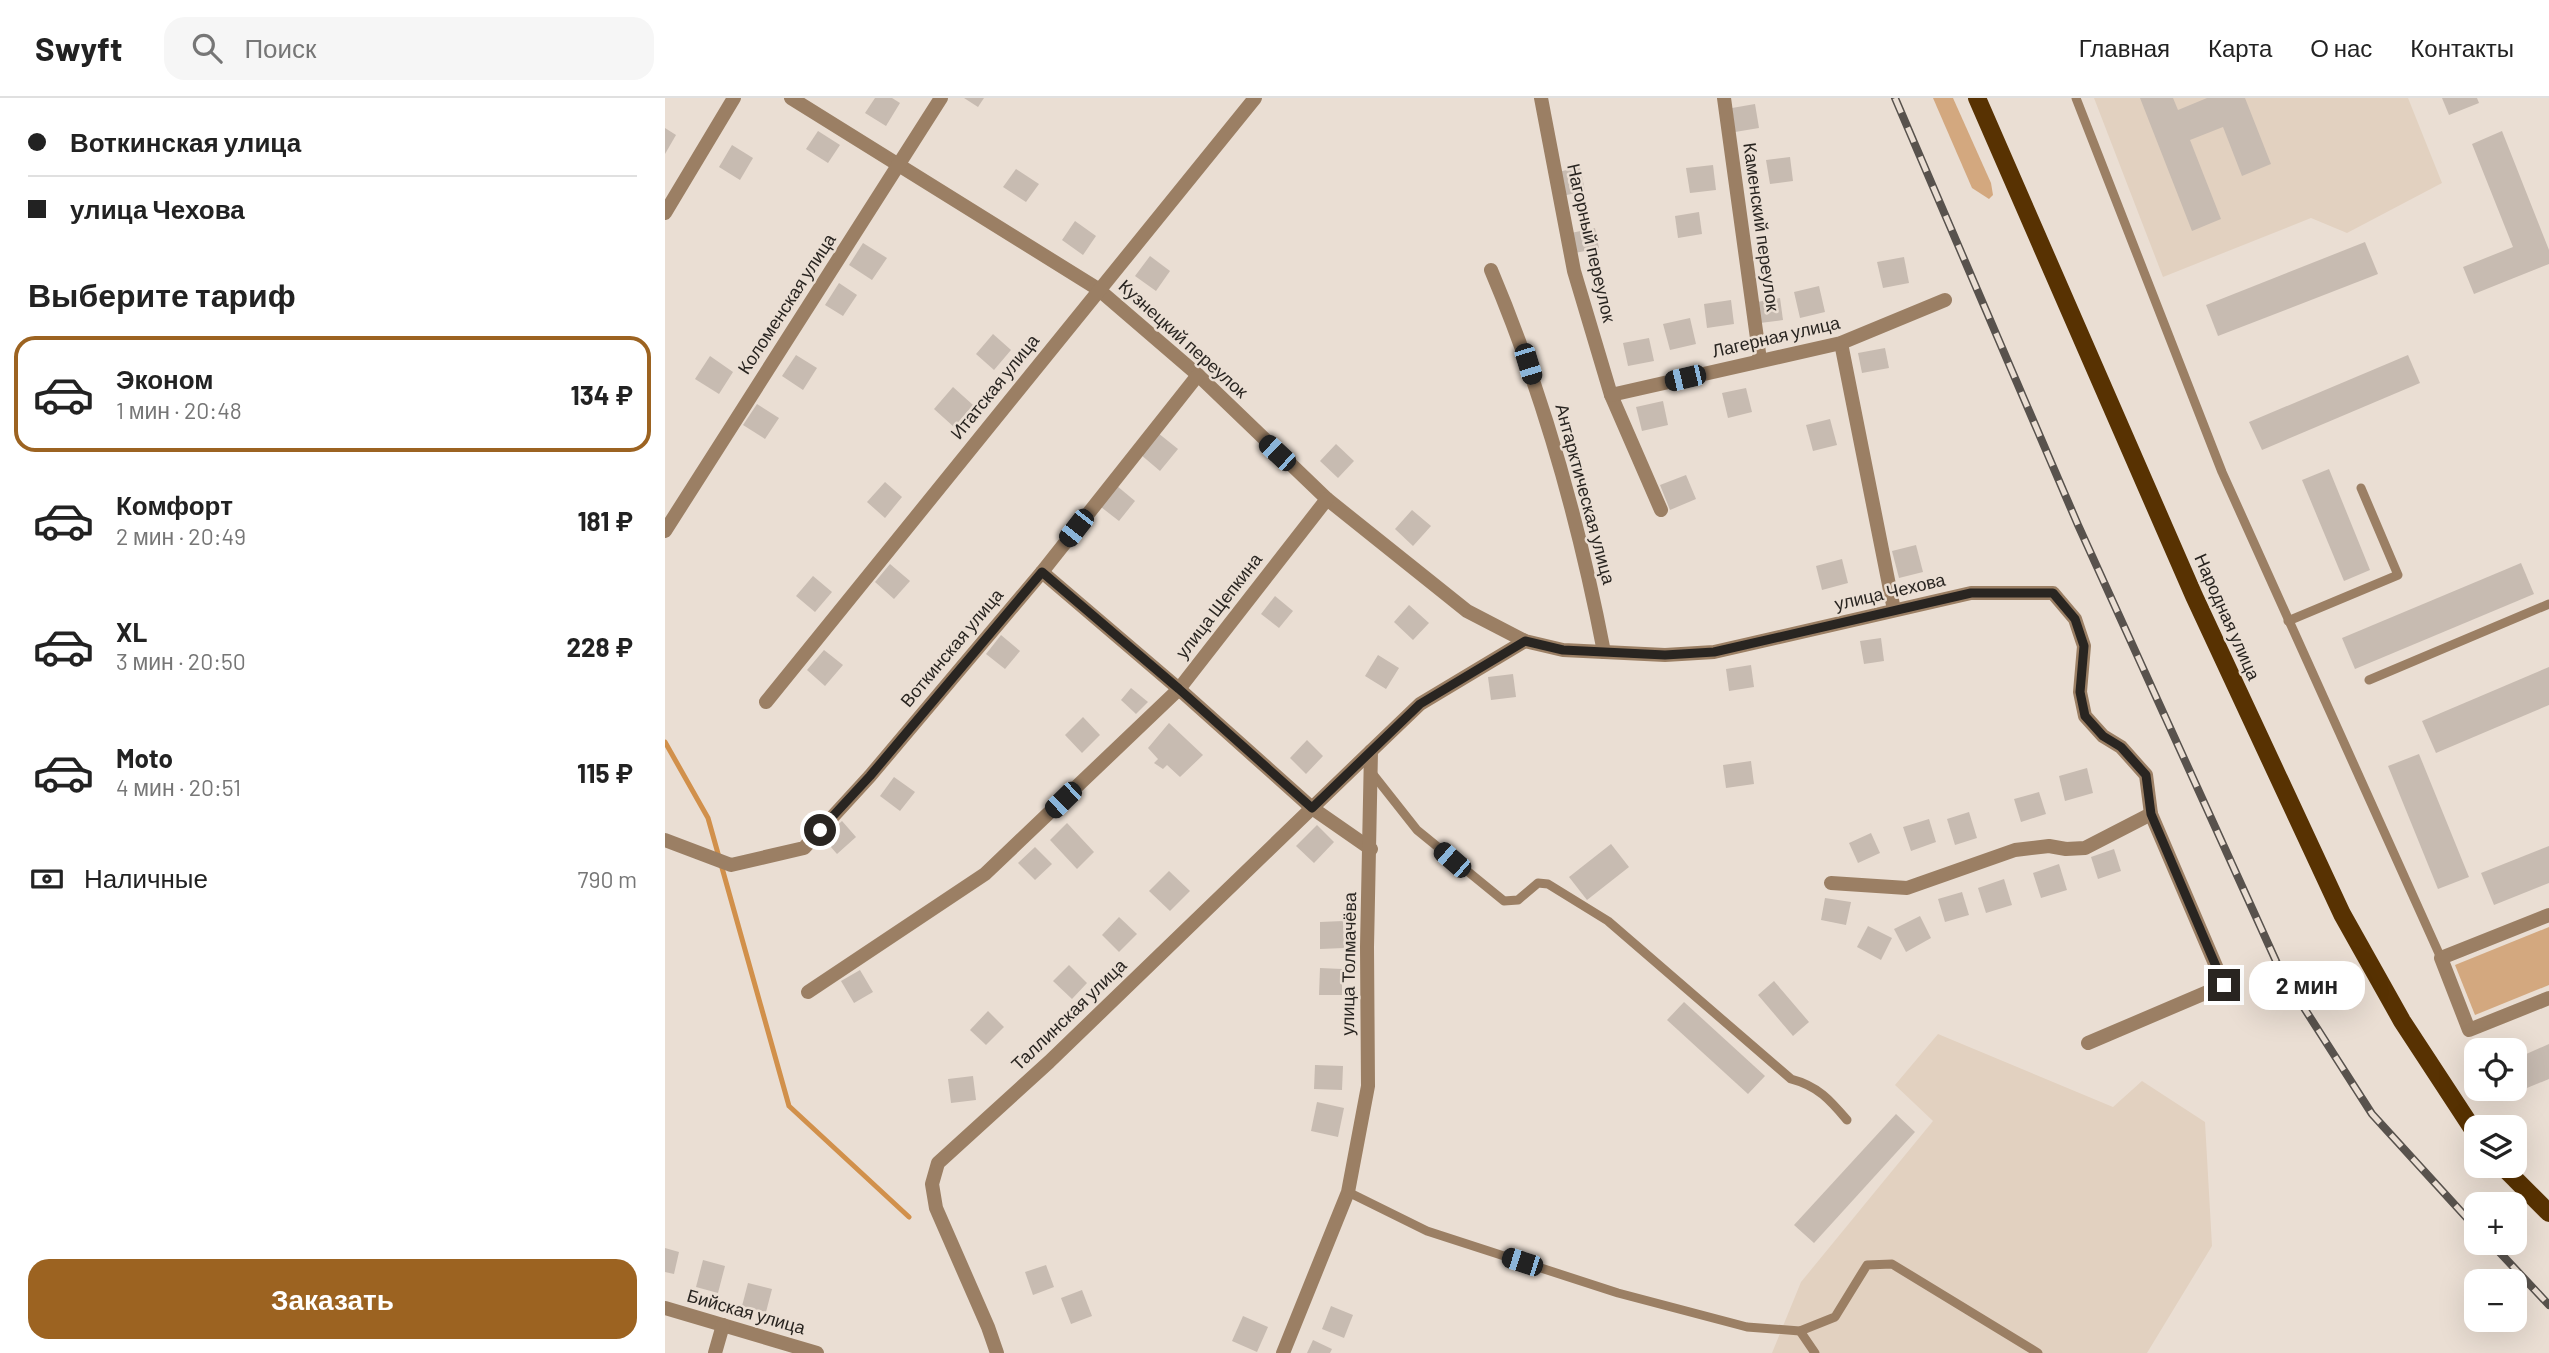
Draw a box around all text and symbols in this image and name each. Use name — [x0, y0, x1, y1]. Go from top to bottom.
search box — [164, 17, 654, 80]
text: Swyft — [35, 28, 122, 68]
icon: search — [188, 29, 226, 67]
text: Поиск — [244, 32, 316, 63]
text: Главная — [2079, 33, 2170, 62]
text: Карта — [2208, 33, 2272, 62]
text: О нас — [2310, 33, 2372, 62]
text: Контакты — [2410, 33, 2514, 62]
text: Воткинская улица — [70, 126, 301, 157]
street label: Каменский переулок — [1739, 141, 1785, 313]
street label: Нагорный переулок — [1563, 161, 1621, 325]
text: улица Чехова — [70, 193, 245, 224]
street label: Коломенская улица — [732, 228, 840, 378]
street label: Кузнецкий переулок — [1114, 274, 1253, 402]
text: Выберите тариф — [28, 275, 296, 313]
street label: Лагерная улица — [1710, 310, 1843, 361]
street label: Итатская улица — [945, 329, 1044, 443]
car — [1512, 341, 1545, 387]
icon: car — [32, 363, 95, 426]
text: Эконом — [116, 363, 214, 394]
car — [1663, 363, 1708, 393]
text: 134 ₽ — [571, 379, 633, 410]
text: 1 мин · 20:48 — [116, 396, 242, 424]
street label: Антарктическая улица — [1551, 401, 1621, 587]
car — [1255, 431, 1300, 475]
icon: car — [32, 489, 95, 552]
text: Комфорт — [116, 489, 233, 520]
text: 181 ₽ — [577, 505, 633, 536]
car — [1055, 505, 1098, 551]
text: 2 мин · 20:49 — [116, 522, 246, 550]
street label: улица Щепкина — [1170, 548, 1267, 662]
street label: Народная улица — [2190, 550, 2266, 684]
street label: улица Чехова — [1832, 567, 1948, 614]
street label: Воткинская улица — [895, 583, 1008, 711]
icon: car — [32, 615, 95, 678]
text: XL — [116, 616, 147, 647]
text: 228 ₽ — [566, 631, 633, 662]
text: 3 мин · 20:50 — [116, 647, 246, 675]
icon: car — [32, 741, 95, 804]
text: Moto — [116, 742, 173, 773]
text: 115 ₽ — [577, 757, 633, 788]
text: 4 мин · 20:51 — [116, 773, 241, 801]
car — [1041, 778, 1086, 822]
route start — [804, 814, 836, 846]
car — [1430, 838, 1475, 882]
icon: cash — [28, 860, 66, 898]
text: Наличные — [84, 862, 208, 893]
text: 790 m — [578, 865, 637, 893]
street label: улица Толмачёва — [1336, 891, 1360, 1036]
street label: Таллинская улица — [1006, 953, 1131, 1075]
callout: 2 мин — [2249, 960, 2364, 1010]
route end — [2208, 969, 2240, 1001]
text: 2 мин — [2276, 971, 2338, 999]
map controls — [2464, 1038, 2527, 1332]
button: locate — [2464, 1038, 2527, 1101]
button: layers — [2464, 1115, 2527, 1178]
button: + — [2464, 1192, 2527, 1255]
car — [1499, 1246, 1546, 1278]
button: Заказать — [28, 1259, 637, 1339]
button: − — [2464, 1269, 2527, 1332]
street label: Бийская улица — [685, 1284, 809, 1339]

